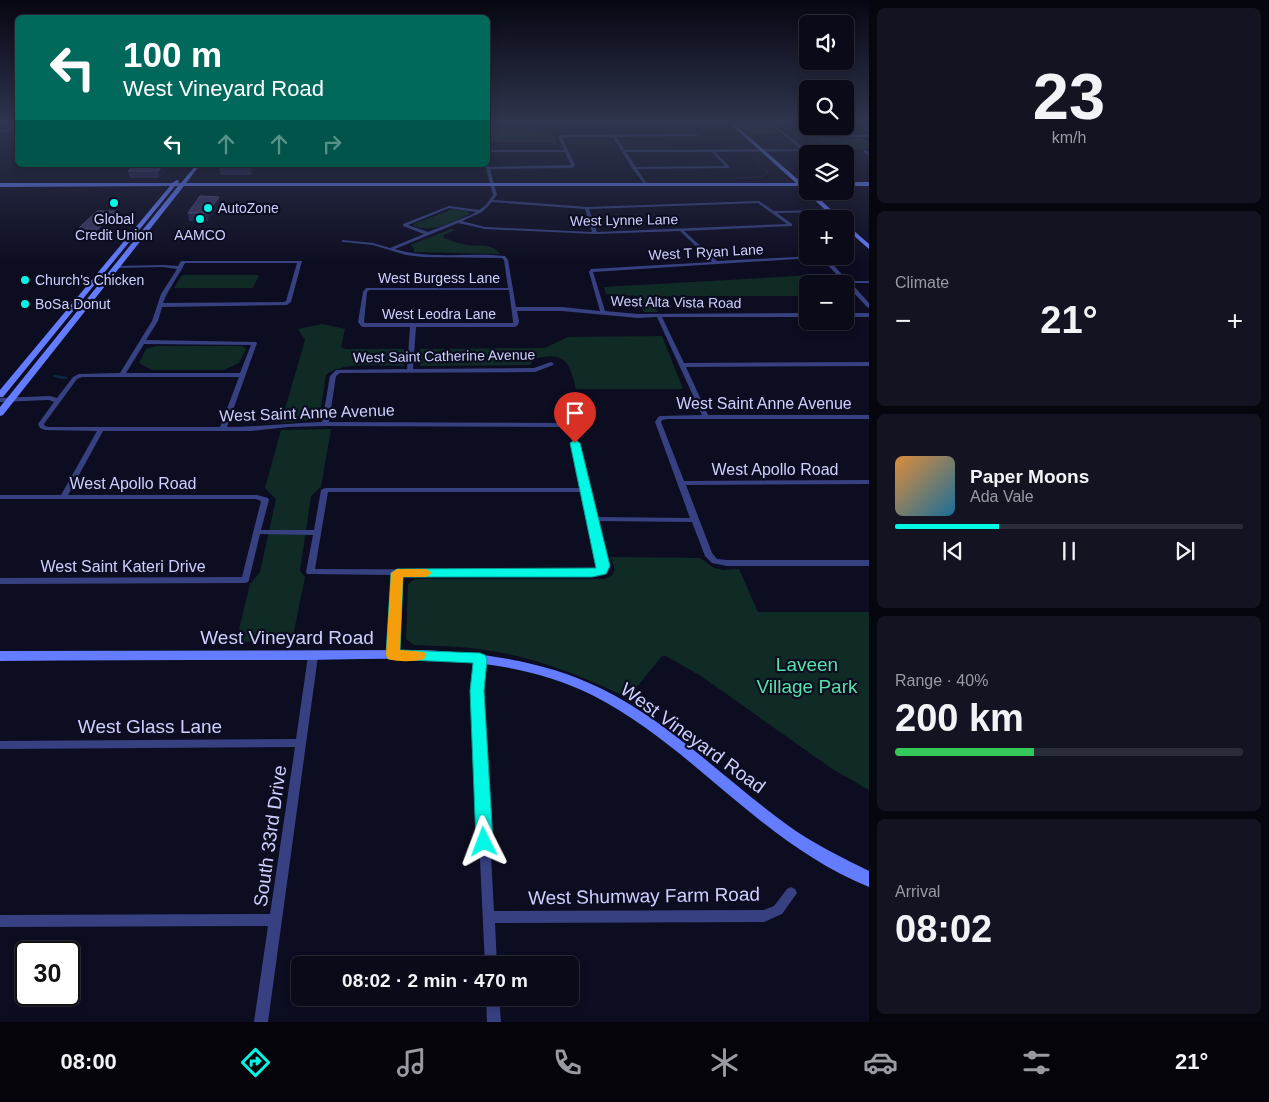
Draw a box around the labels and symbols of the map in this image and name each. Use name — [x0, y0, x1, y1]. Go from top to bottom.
marker: Global Credit Union — [108, 197, 120, 209]
place label: AutoZone — [218, 200, 279, 216]
marker: AutoZone — [202, 202, 214, 214]
place label: Global Credit Union — [75, 211, 153, 243]
street label: West Lynne Lane — [570, 211, 678, 229]
marker: AAMCO — [194, 213, 206, 225]
place label: AAMCO — [174, 227, 226, 243]
street label: West T Ryan Lane — [648, 241, 764, 263]
street label: West Burgess Lane — [378, 270, 500, 286]
place label: Church's Chicken — [35, 272, 144, 288]
marker: Church's Chicken — [19, 274, 31, 286]
street label: West Alta Vista Road — [610, 293, 742, 311]
place label: BoSa Donut — [35, 296, 111, 312]
marker: BoSa Donut — [19, 298, 31, 310]
street label: West Leodra Lane — [382, 306, 496, 322]
street label: West Saint Catherine Avenue — [353, 346, 536, 366]
pin — [554, 392, 596, 443]
street label: West Saint Anne Avenue — [676, 395, 852, 412]
street label: West Saint Anne Avenue — [219, 401, 395, 425]
street label: West Apollo Road — [712, 461, 838, 478]
street label: West Apollo Road — [70, 475, 196, 492]
street label: West Saint Kateri Drive — [40, 558, 206, 575]
street label: West Vineyard Road — [200, 627, 374, 648]
park label: Laveen Village Park — [756, 654, 858, 697]
street label: West Vineyard Road — [617, 678, 769, 798]
street label: West Glass Lane — [78, 716, 222, 737]
street label: South 33rd Drive — [250, 764, 290, 908]
position arrow — [457, 815, 509, 867]
street label: West Shumway Farm Road — [528, 883, 760, 909]
speed limit sign: 30 — [15, 941, 80, 1006]

